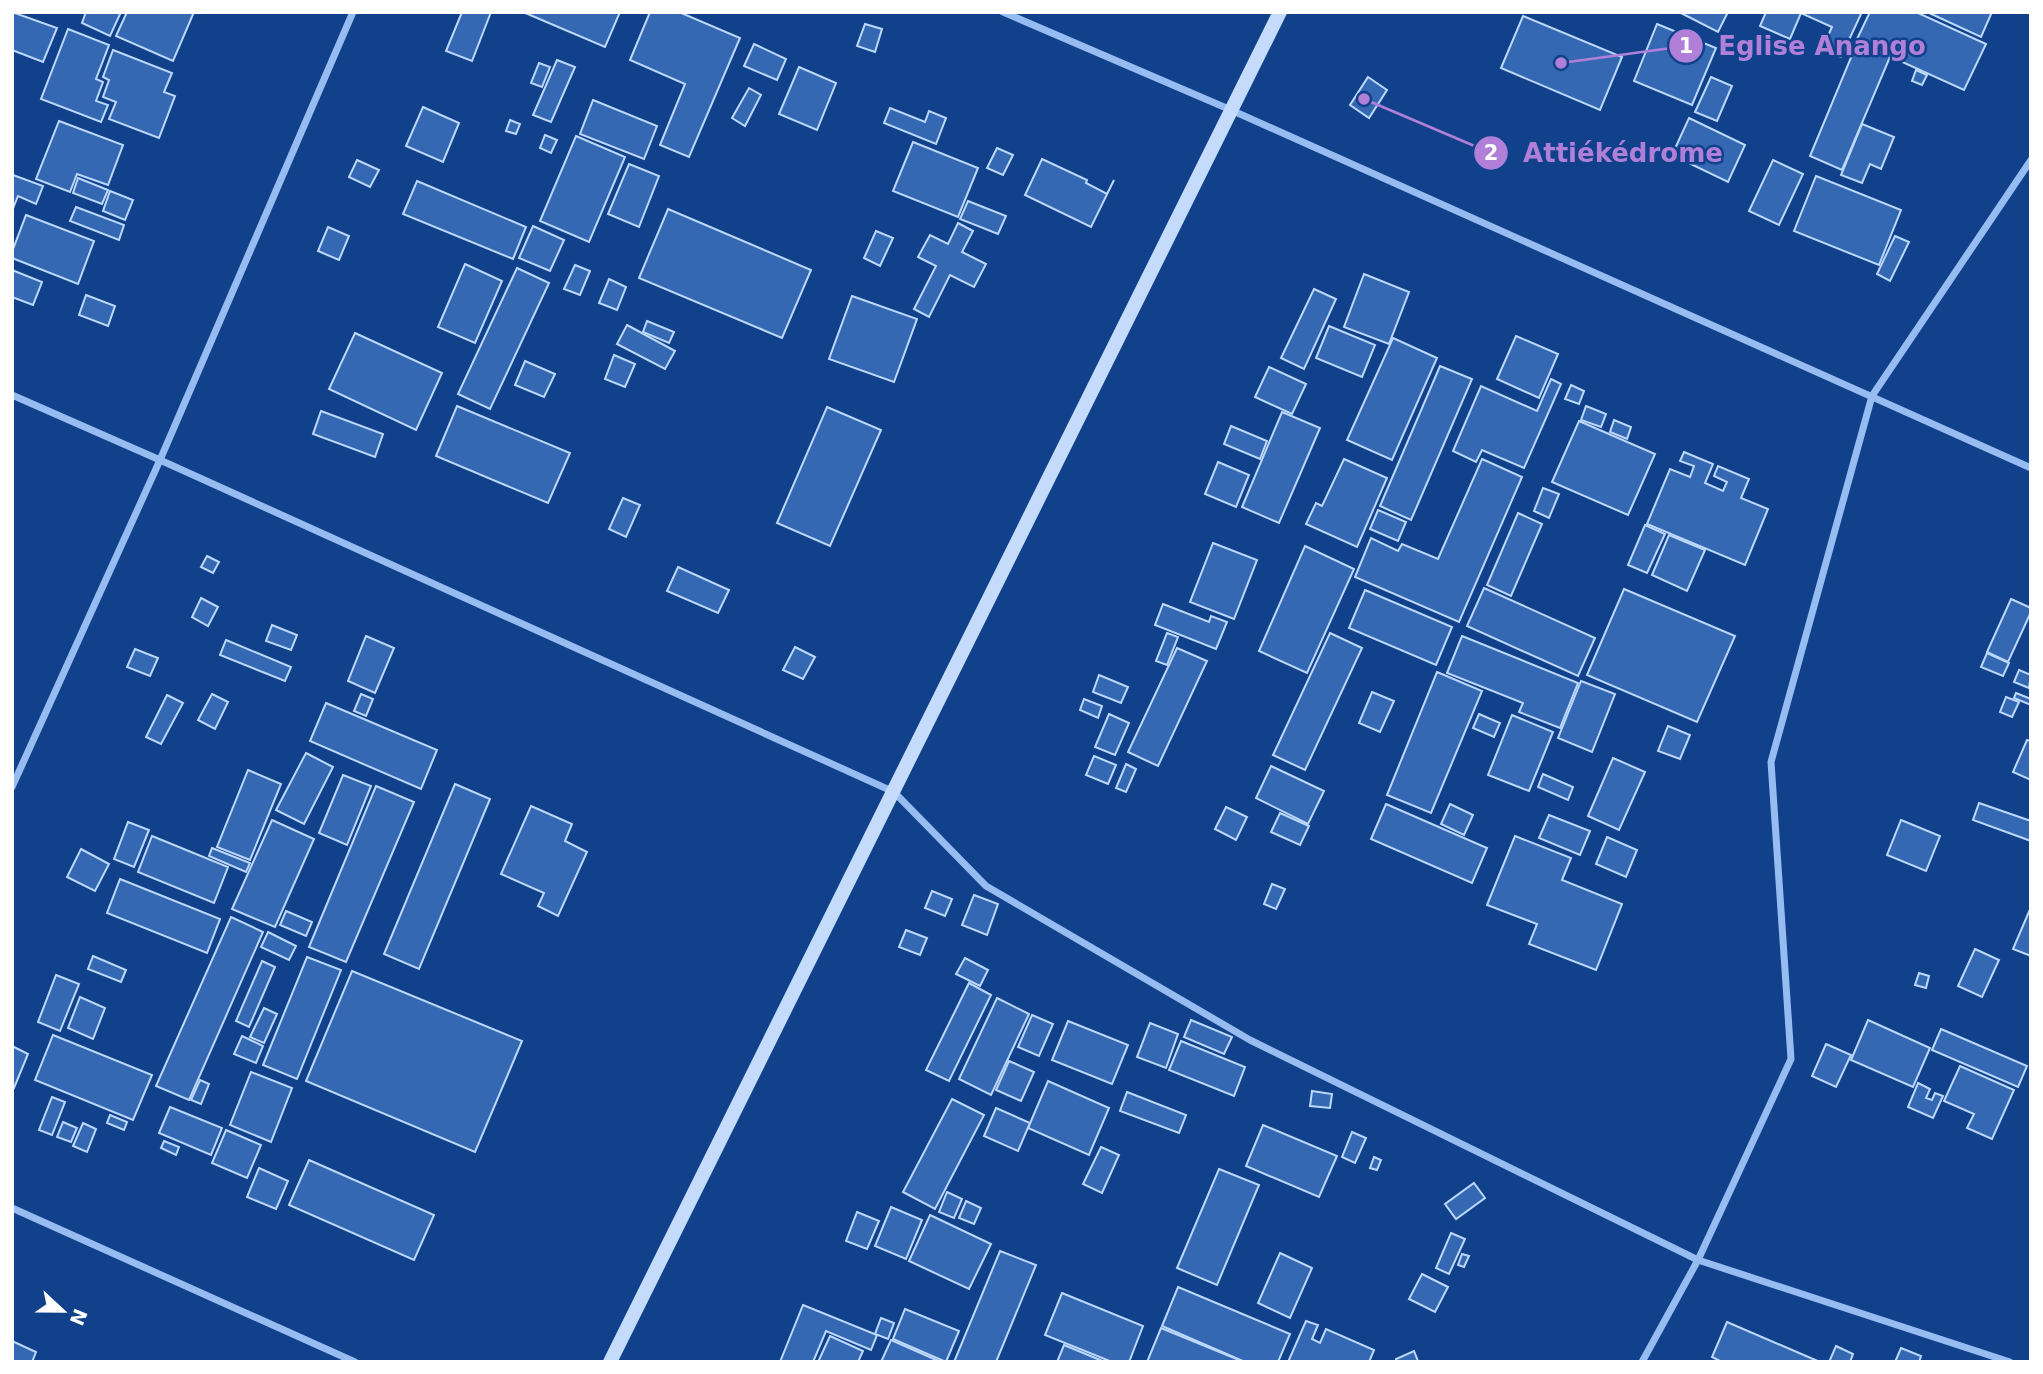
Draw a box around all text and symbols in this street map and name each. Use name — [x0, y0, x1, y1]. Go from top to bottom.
callout: Eglise Anango — [1669, 22, 1939, 69]
text: Eglise Anango — [1718, 31, 1926, 61]
text: 1 — [1679, 34, 1693, 58]
callout: Attiékédrome — [1474, 129, 1737, 176]
text: Attiékédrome — [1523, 138, 1723, 168]
text: 2 — [1484, 141, 1498, 165]
north arrow — [28, 1276, 98, 1346]
text: N — [66, 1306, 92, 1329]

